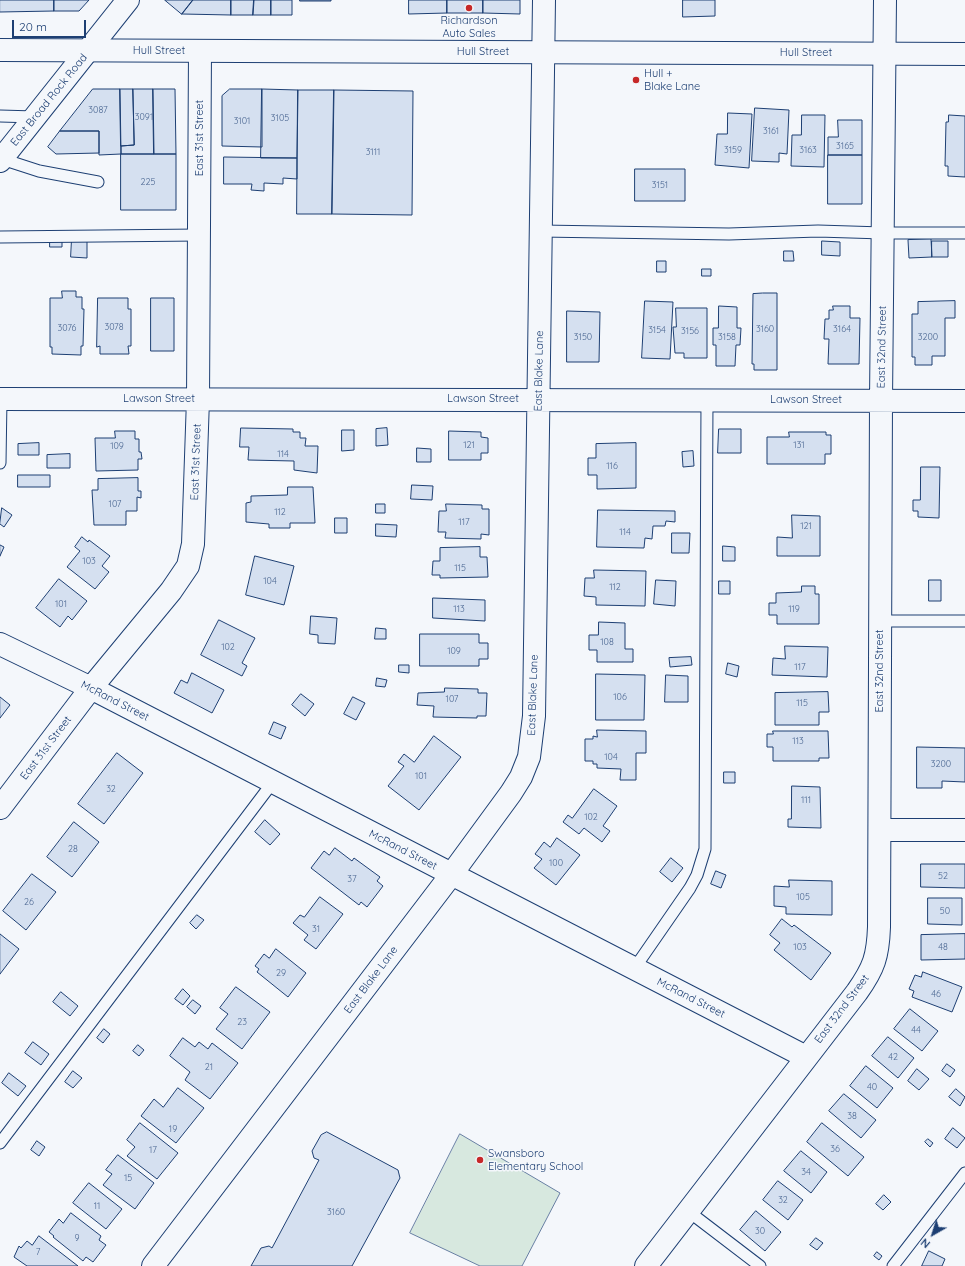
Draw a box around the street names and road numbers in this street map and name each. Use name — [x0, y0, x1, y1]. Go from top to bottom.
street label: Hull Street — [133, 44, 185, 58]
street label: Hull Street — [457, 45, 509, 59]
street label: Hull Street — [780, 46, 832, 60]
street label: East Broad Rock Road — [8, 51, 90, 149]
street label: East 31st Street — [193, 100, 207, 176]
street label: East 32nd Street — [875, 306, 889, 388]
street label: East Blake Lane — [532, 330, 546, 412]
street label: Lawson Street — [123, 392, 195, 406]
street label: Lawson Street — [447, 392, 519, 406]
street label: Lawson Street — [770, 393, 842, 407]
street label: East 31st Street — [188, 423, 204, 501]
street label: East 32nd Street — [873, 630, 887, 712]
street label: East Blake Lane — [525, 654, 541, 736]
street label: McRand Street — [79, 678, 151, 724]
street label: East 31st Street — [18, 713, 74, 783]
street label: McRand Street — [367, 827, 439, 873]
street label: East Blake Lane — [341, 944, 401, 1016]
street label: East 32nd Street — [812, 972, 872, 1046]
street label: McRand Street — [655, 975, 727, 1021]

